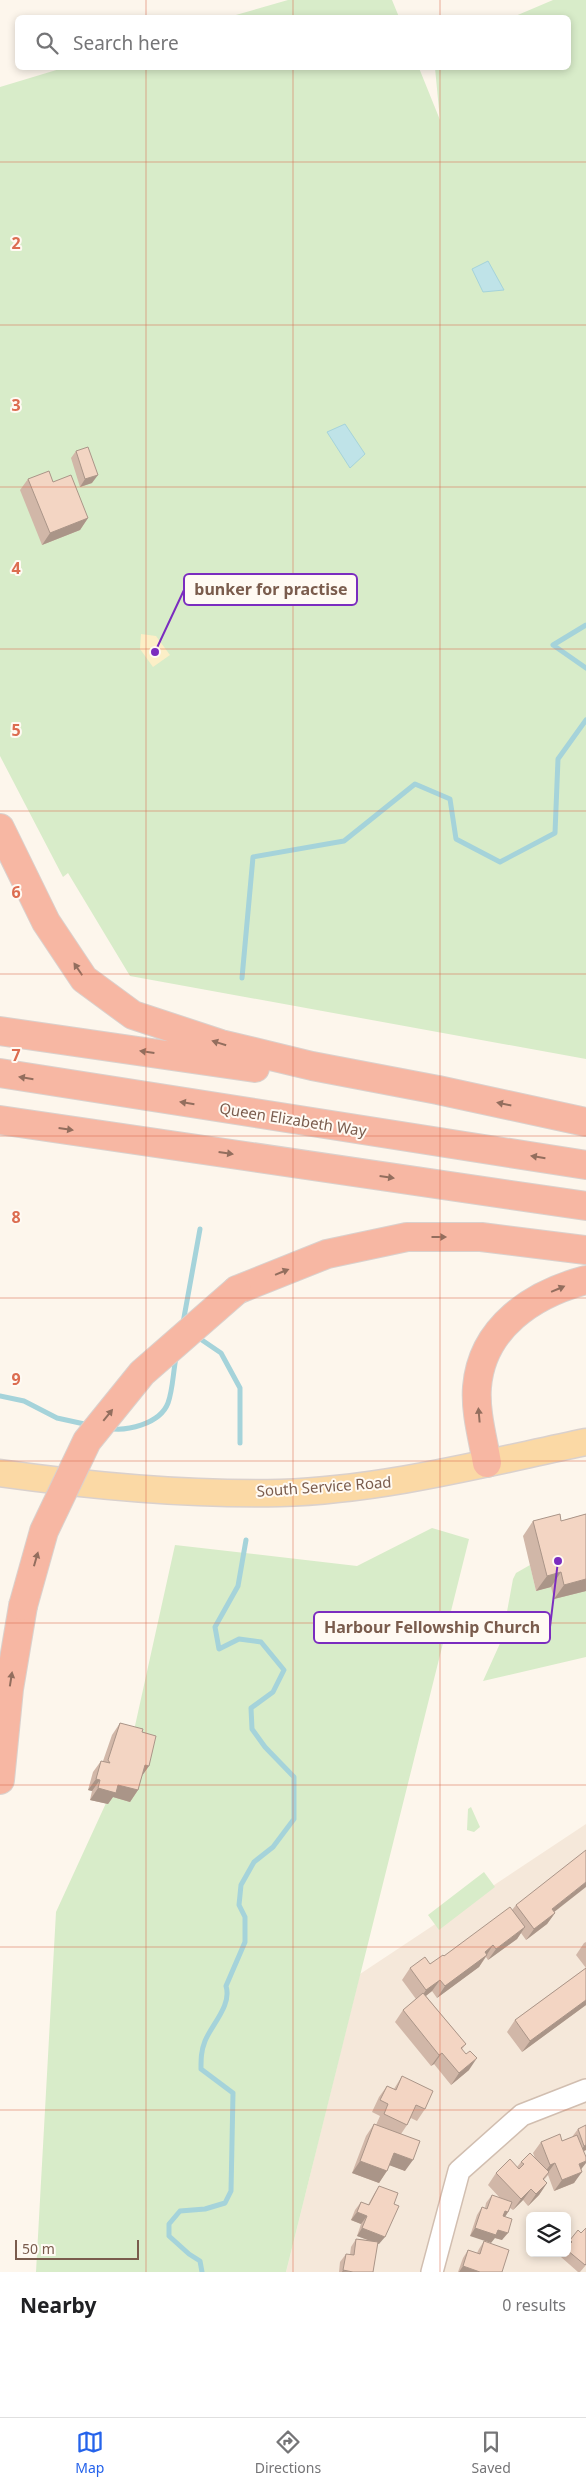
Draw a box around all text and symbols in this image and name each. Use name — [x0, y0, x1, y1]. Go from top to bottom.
search box — [15, 15, 571, 70]
icon: search — [33, 29, 61, 57]
text: Search here — [73, 30, 179, 56]
text: 2 — [11, 232, 21, 254]
text: 3 — [11, 394, 21, 416]
text: 4 — [11, 557, 21, 579]
callout: bunker for practise — [184, 574, 357, 605]
text: bunker for practise — [194, 578, 348, 600]
text: 5 — [11, 719, 21, 741]
text: 6 — [11, 881, 21, 903]
one-way arrow — [73, 963, 83, 976]
one-way arrow — [212, 1039, 227, 1047]
text: 7 — [11, 1044, 21, 1066]
one-way arrow — [138, 1048, 154, 1056]
one-way arrow — [18, 1073, 34, 1081]
street label: Queen Elizabeth Way — [218, 1097, 368, 1141]
one-way arrow — [179, 1098, 195, 1106]
one-way arrow — [497, 1100, 512, 1108]
one-way arrow — [58, 1126, 74, 1134]
one-way arrow — [219, 1150, 235, 1158]
one-way arrow — [529, 1153, 545, 1161]
one-way arrow — [379, 1174, 395, 1182]
text: 8 — [11, 1206, 21, 1228]
one-way arrow — [431, 1233, 447, 1241]
one-way arrow — [275, 1268, 290, 1276]
one-way arrow — [551, 1284, 565, 1292]
text: 9 — [11, 1368, 21, 1390]
one-way arrow — [475, 1406, 483, 1422]
one-way arrow — [103, 1409, 114, 1422]
street label: South Service Road — [256, 1471, 392, 1501]
one-way arrow — [32, 1552, 40, 1567]
callout: Harbour Fellowship Church — [314, 1612, 550, 1643]
text: Harbour Fellowship Church — [324, 1616, 540, 1638]
one-way arrow — [7, 1671, 15, 1687]
map controls — [526, 2212, 571, 2257]
button: layers — [526, 2212, 571, 2257]
scale bar — [15, 2237, 139, 2260]
text: 50 m — [22, 2239, 55, 2258]
text: Nearby — [20, 2291, 96, 2319]
text: 0 results — [502, 2294, 566, 2316]
tab: Map — [75, 2428, 104, 2477]
tab: Directions — [255, 2428, 321, 2477]
tab: Saved — [472, 2428, 511, 2477]

